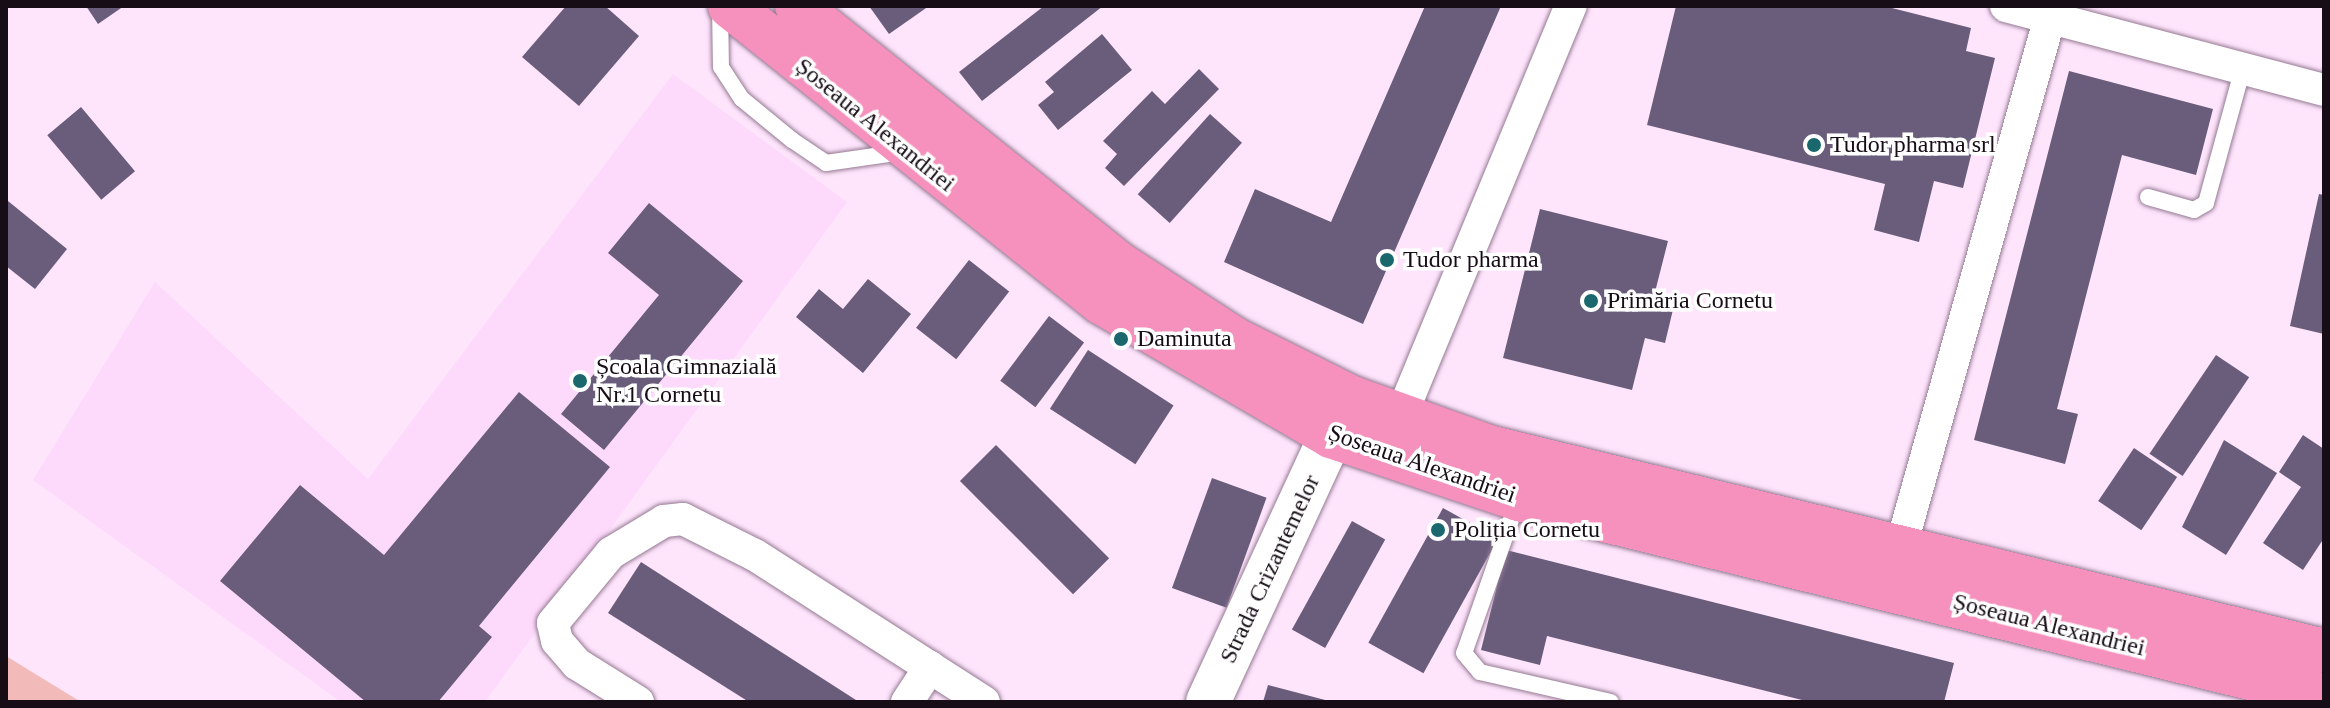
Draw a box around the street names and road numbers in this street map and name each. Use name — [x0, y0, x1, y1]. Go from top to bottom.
street label: Șoseaua Alexandriei — [789, 52, 961, 198]
street label: Șoseaua Alexandriei — [1324, 418, 1520, 510]
street label: Strada Crizantemelor — [1214, 470, 1326, 668]
street label: Șoseaua Alexandriei — [1949, 587, 2149, 663]

